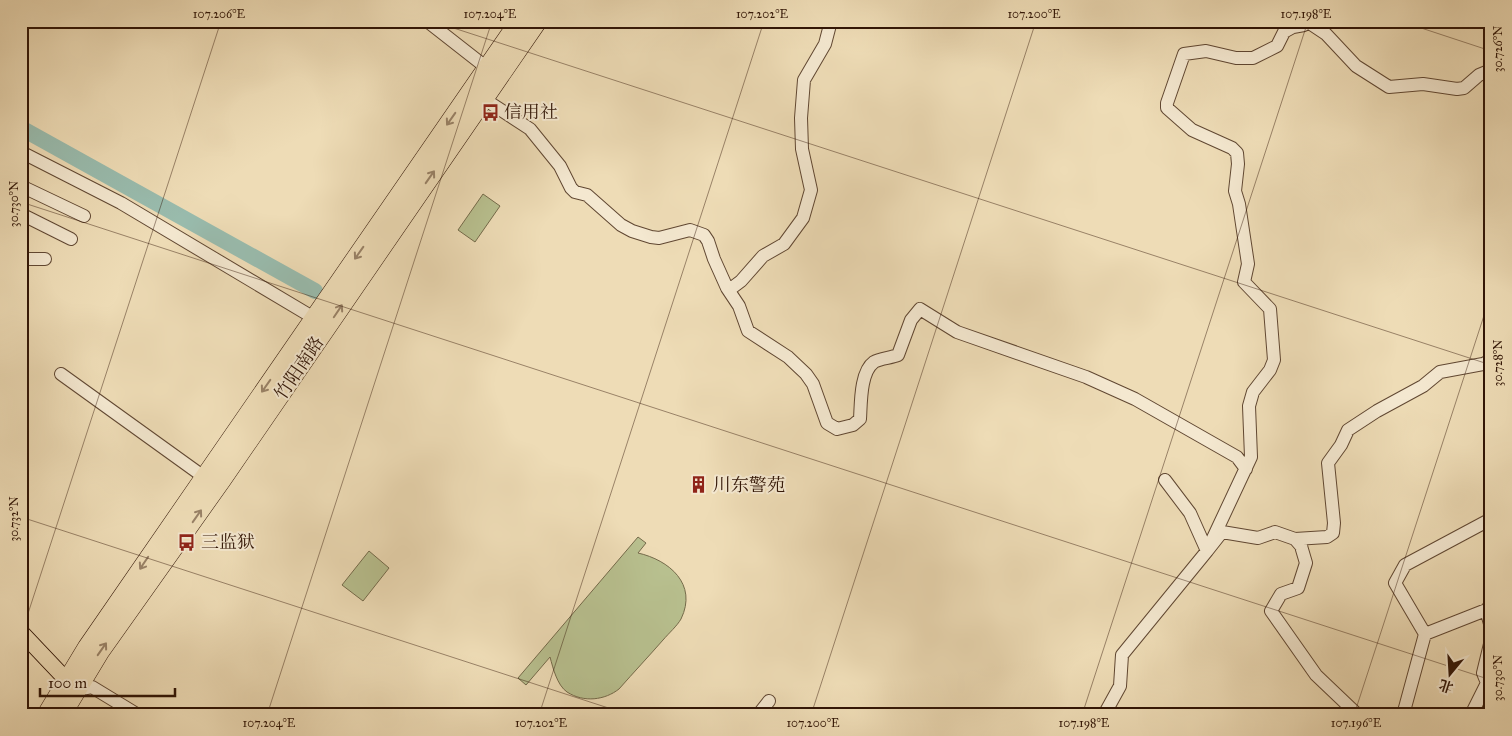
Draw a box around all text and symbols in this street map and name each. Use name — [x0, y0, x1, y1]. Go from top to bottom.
text: 107.206°E — [193, 7, 246, 21]
text: 107.204°E — [464, 7, 517, 21]
text: 107.202°E — [736, 7, 788, 21]
text: 107.200°E — [1007, 7, 1061, 21]
text: 107.198°E — [1281, 7, 1332, 21]
text: 30.726°N — [1491, 26, 1505, 72]
place label: 信用社 — [504, 101, 558, 123]
bus stop icon: 信用社 — [480, 102, 500, 122]
one-way arrow — [446, 112, 456, 126]
one-way arrow — [425, 170, 435, 184]
text: 30.730°N — [7, 181, 21, 227]
one-way arrow — [354, 246, 364, 260]
one-way arrow — [333, 304, 343, 318]
street label: 竹阳南路 — [270, 332, 328, 404]
text: 30.728°N — [1491, 340, 1505, 386]
one-way arrow — [261, 379, 271, 393]
place label: 川东警苑 — [713, 474, 785, 496]
building icon: 川东警苑 — [689, 475, 709, 495]
text: 30.732°N — [7, 496, 21, 542]
one-way arrow — [191, 510, 202, 524]
place label: 三监狱 — [201, 531, 255, 553]
bus stop icon: 三监狱 — [177, 532, 197, 552]
one-way arrow — [139, 556, 149, 570]
one-way arrow — [97, 642, 107, 656]
north arrow — [1424, 648, 1474, 698]
text: 30.730°N — [1491, 655, 1505, 701]
scale bar — [40, 666, 175, 698]
text: 100 m — [48, 674, 88, 692]
text: 北 — [1437, 676, 1455, 696]
text: 107.204°E — [243, 716, 296, 730]
text: 107.202°E — [515, 716, 567, 730]
text: 107.200°E — [786, 716, 840, 730]
text: 107.198°E — [1059, 716, 1110, 730]
text: 107.196°E — [1331, 716, 1382, 730]

